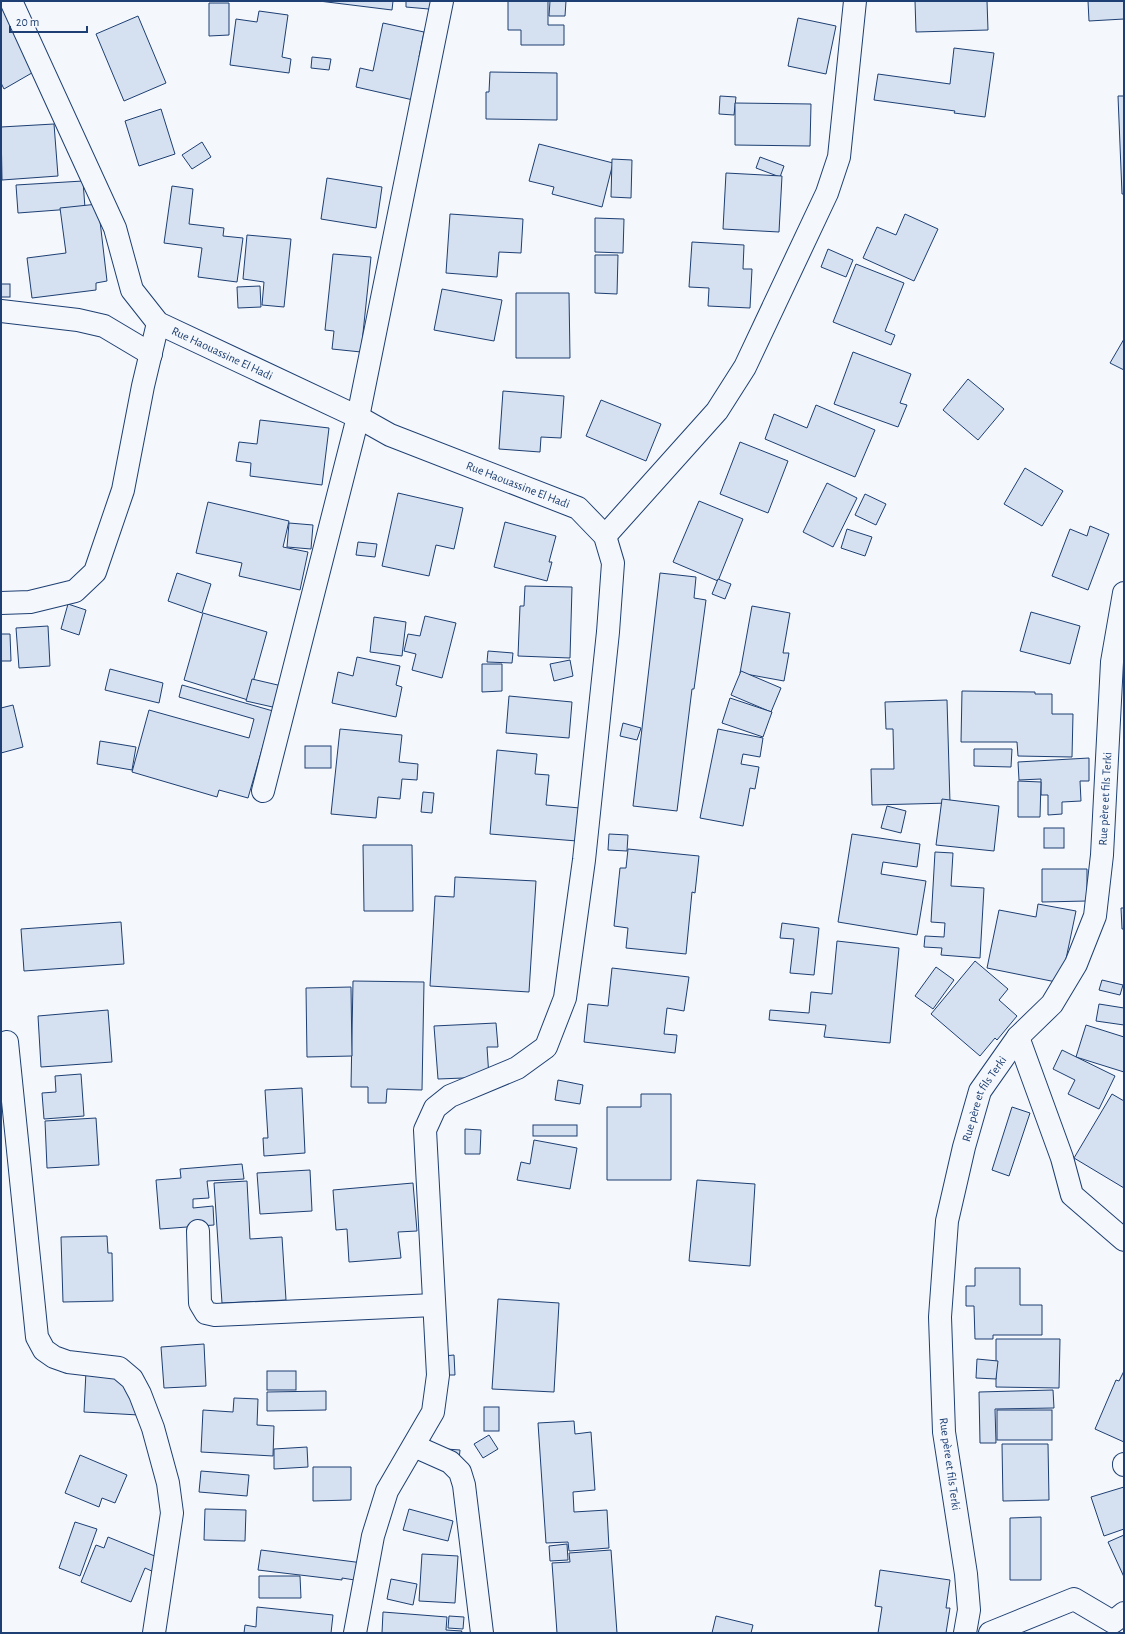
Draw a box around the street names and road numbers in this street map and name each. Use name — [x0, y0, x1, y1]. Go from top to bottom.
street label: Rue Haouassine El Hadi — [170, 324, 275, 382]
street label: Rue Haouassine El Hadi — [465, 459, 571, 510]
street label: Rue père et fils Terki — [1097, 752, 1113, 846]
street label: Rue père et fils Terki — [960, 1054, 1009, 1143]
street label: Rue père et fils Terki — [938, 1417, 962, 1511]

